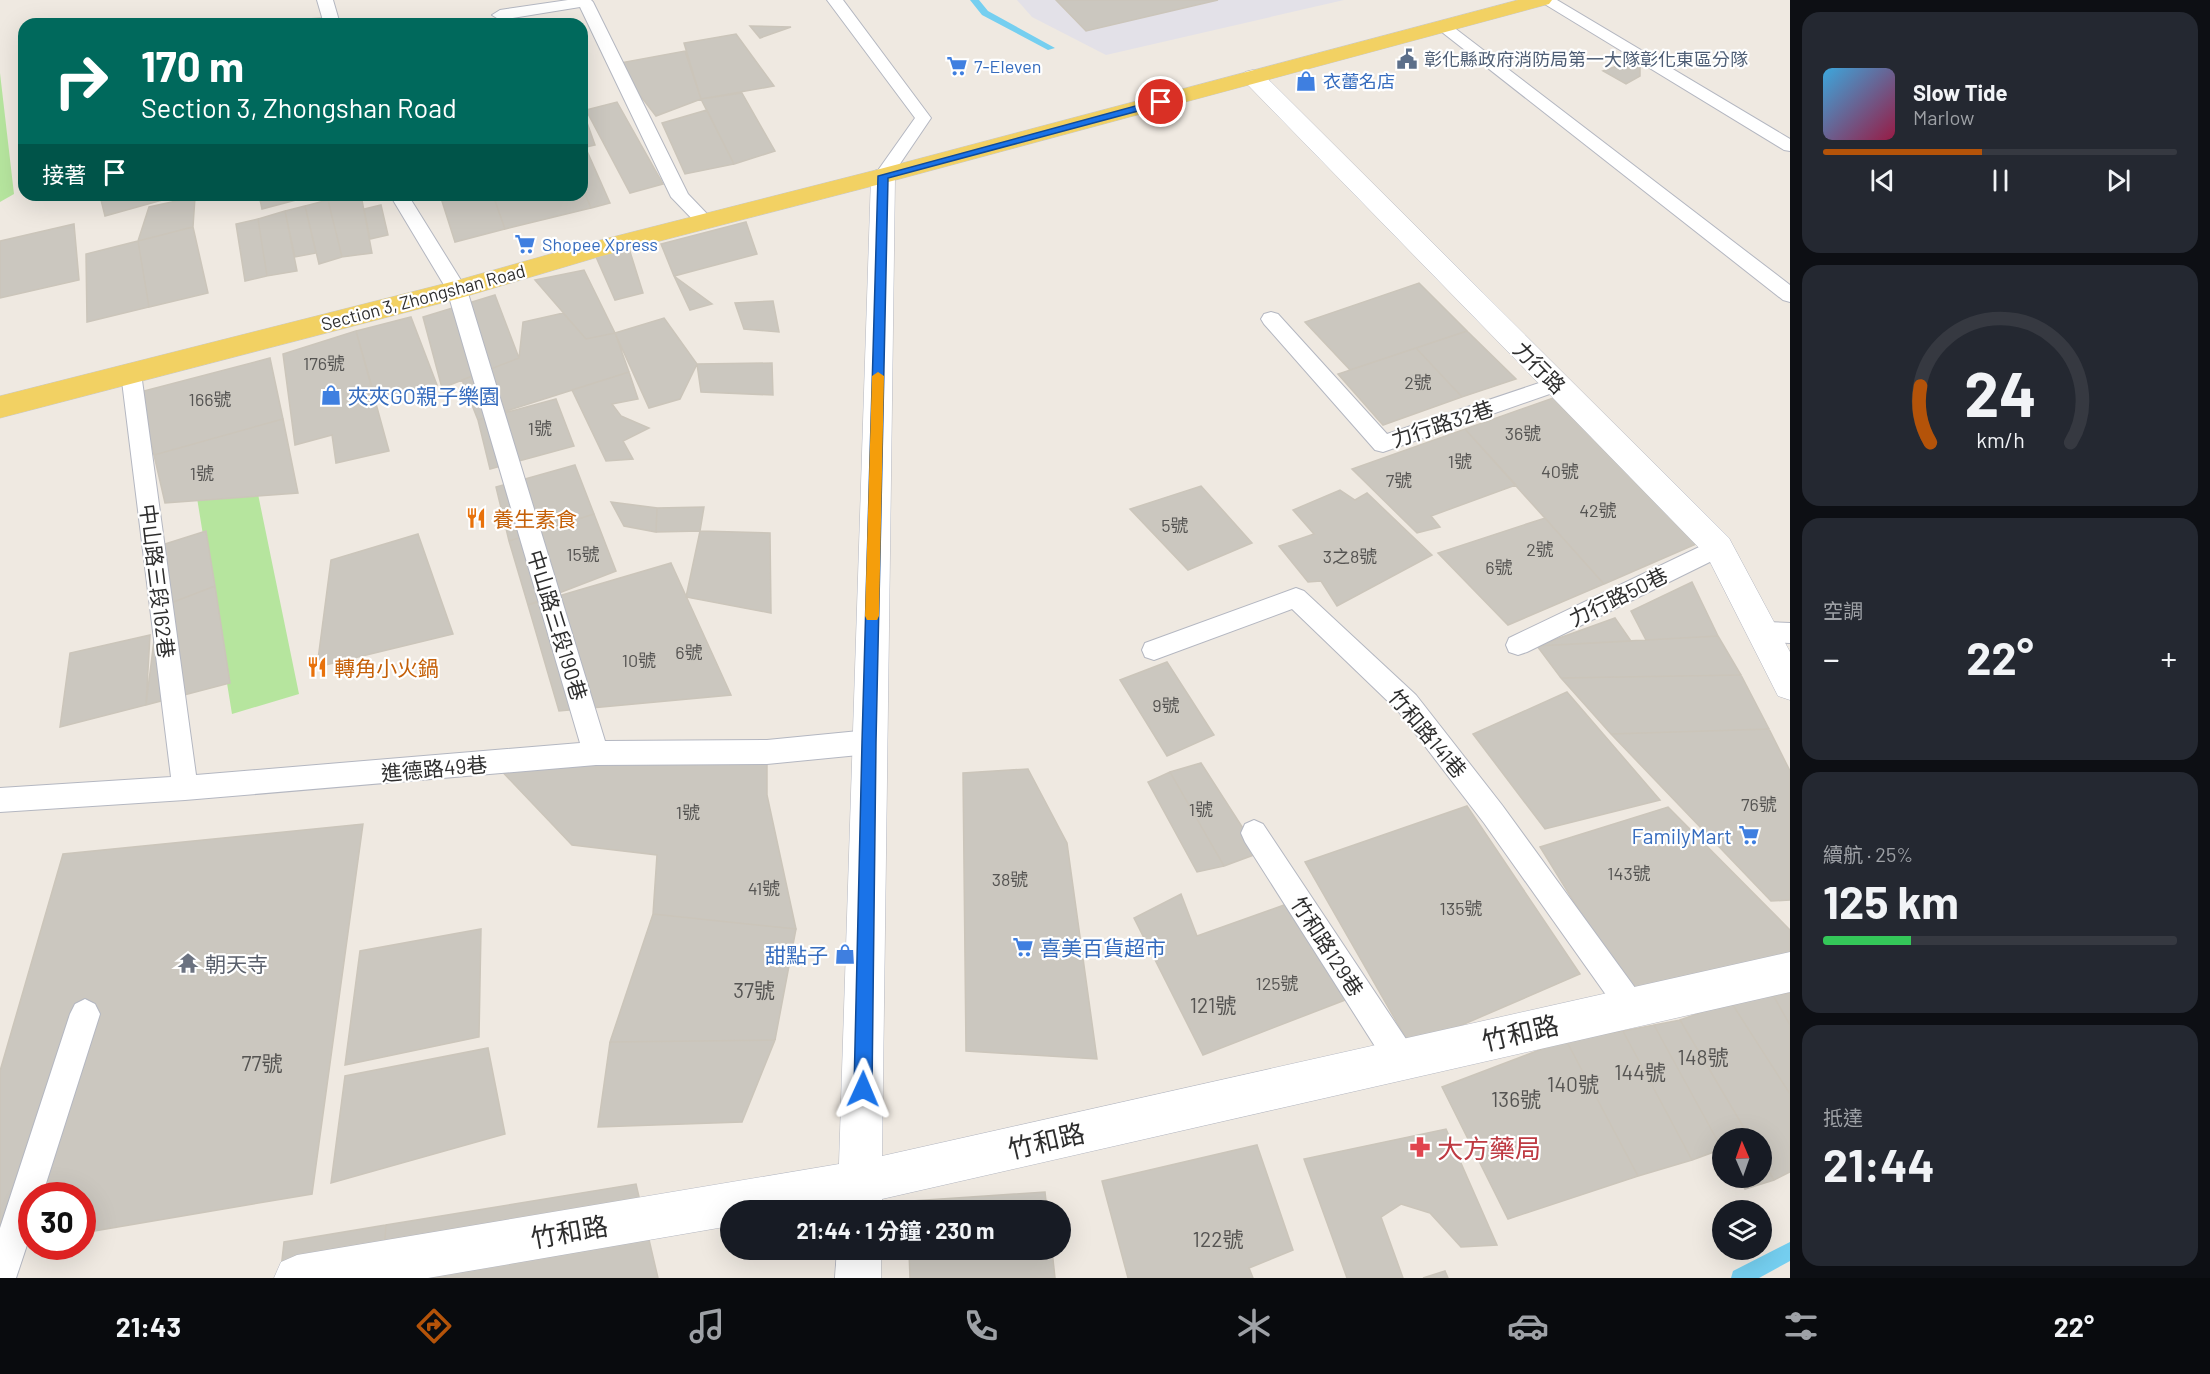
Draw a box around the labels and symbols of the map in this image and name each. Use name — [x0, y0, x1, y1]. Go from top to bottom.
public building icon: 彰化縣政府消防局第一大隊彰化東區分隊 — [1395, 47, 1419, 71]
place label: 彰化縣政府消防局第一大隊彰化東區分隊 — [1424, 48, 1748, 70]
supermarket icon: 7-Eleven — [945, 54, 969, 78]
place label: 7-Eleven — [974, 55, 1042, 77]
shop icon: 衣蕾名店 — [1294, 69, 1318, 93]
place label: 衣蕾名店 — [1323, 70, 1395, 92]
pin — [1135, 76, 1186, 127]
supermarket icon: Shopee Xpress — [513, 232, 537, 256]
place label: Shopee Xpress — [542, 233, 658, 255]
street label: Section 3, Zhongshan Road — [318, 259, 528, 335]
street label: 力行路 — [1509, 336, 1571, 398]
house number: 176號 — [303, 352, 345, 374]
house number: 2號 — [1404, 371, 1432, 393]
shop icon: 夾夾GO親子樂園 — [319, 383, 343, 407]
place label: 夾夾GO親子樂園 — [348, 383, 500, 408]
house number: 166號 — [189, 388, 231, 410]
street label: 力行路32巷 — [1388, 395, 1496, 451]
house number: 1號 — [528, 417, 552, 439]
house number: 36號 — [1505, 422, 1541, 444]
house number: 1號 — [1448, 450, 1472, 472]
house number: 40號 — [1541, 460, 1579, 482]
house number: 1號 — [190, 462, 214, 484]
house number: 7號 — [1386, 469, 1412, 491]
house number: 42號 — [1579, 499, 1617, 521]
street label: 中山路三段162巷 — [136, 502, 180, 660]
restaurant icon: 養生素食 — [464, 506, 488, 530]
place label: 養生素食 — [493, 506, 577, 531]
house number: 5號 — [1161, 514, 1189, 536]
house number: 2號 — [1526, 538, 1554, 560]
house number: 15號 — [566, 543, 600, 565]
house number: 3之8號 — [1323, 545, 1377, 567]
street label: 中山路三段190巷 — [523, 547, 593, 703]
house number: 6號 — [1485, 556, 1513, 578]
street label: 力行路50巷 — [1565, 561, 1671, 631]
house number: 6號 — [675, 641, 703, 663]
house number: 10號 — [622, 649, 656, 671]
restaurant icon: 轉角小火鍋 — [305, 655, 329, 679]
place label: 轉角小火鍋 — [334, 655, 439, 680]
street label: 竹和路141巷 — [1384, 683, 1472, 783]
house number: 9號 — [1152, 694, 1180, 716]
street label: 進德路49巷 — [380, 751, 488, 785]
house number: 76號 — [1741, 793, 1777, 815]
house number: 1號 — [1189, 798, 1213, 820]
house number: 1號 — [676, 801, 700, 823]
place label: FamilyMart — [1631, 823, 1732, 848]
supermarket icon: FamilyMart — [1737, 823, 1761, 847]
house number: 143號 — [1607, 862, 1651, 884]
house number: 38號 — [992, 868, 1028, 890]
house number: 41號 — [748, 877, 780, 899]
street label: 竹和路129巷 — [1287, 892, 1369, 1000]
house number: 135號 — [1440, 897, 1482, 919]
supermarket icon: 喜美百貨超市 — [1011, 935, 1035, 959]
place label: 喜美百貨超市 — [1040, 935, 1166, 960]
place label: 甜點子 — [765, 942, 828, 967]
shop icon: 甜點子 — [833, 942, 857, 966]
temple icon: 朝天寺 — [176, 951, 200, 975]
place label: 朝天寺 — [205, 951, 268, 976]
house number: 125號 — [1255, 972, 1299, 994]
house number: 37號 — [733, 977, 775, 1002]
house number: 121號 — [1190, 992, 1236, 1017]
street label: 竹和路 — [1479, 1008, 1561, 1056]
house number: 148號 — [1678, 1044, 1728, 1069]
house number: 77號 — [242, 1050, 282, 1075]
position arrow — [831, 1057, 895, 1121]
house number: 144號 — [1614, 1059, 1666, 1084]
house number: 140號 — [1547, 1071, 1599, 1096]
house number: 136號 — [1491, 1086, 1541, 1111]
street label: 竹和路 — [1005, 1116, 1087, 1164]
north arrow — [1712, 1128, 1772, 1188]
place label: 大方藥局 — [1437, 1132, 1541, 1163]
pharmacy icon: 大方藥局 — [1408, 1135, 1432, 1159]
speed limit sign: 30 — [18, 1182, 96, 1260]
street label: 竹和路 — [528, 1209, 610, 1253]
house number: 122號 — [1193, 1226, 1243, 1251]

